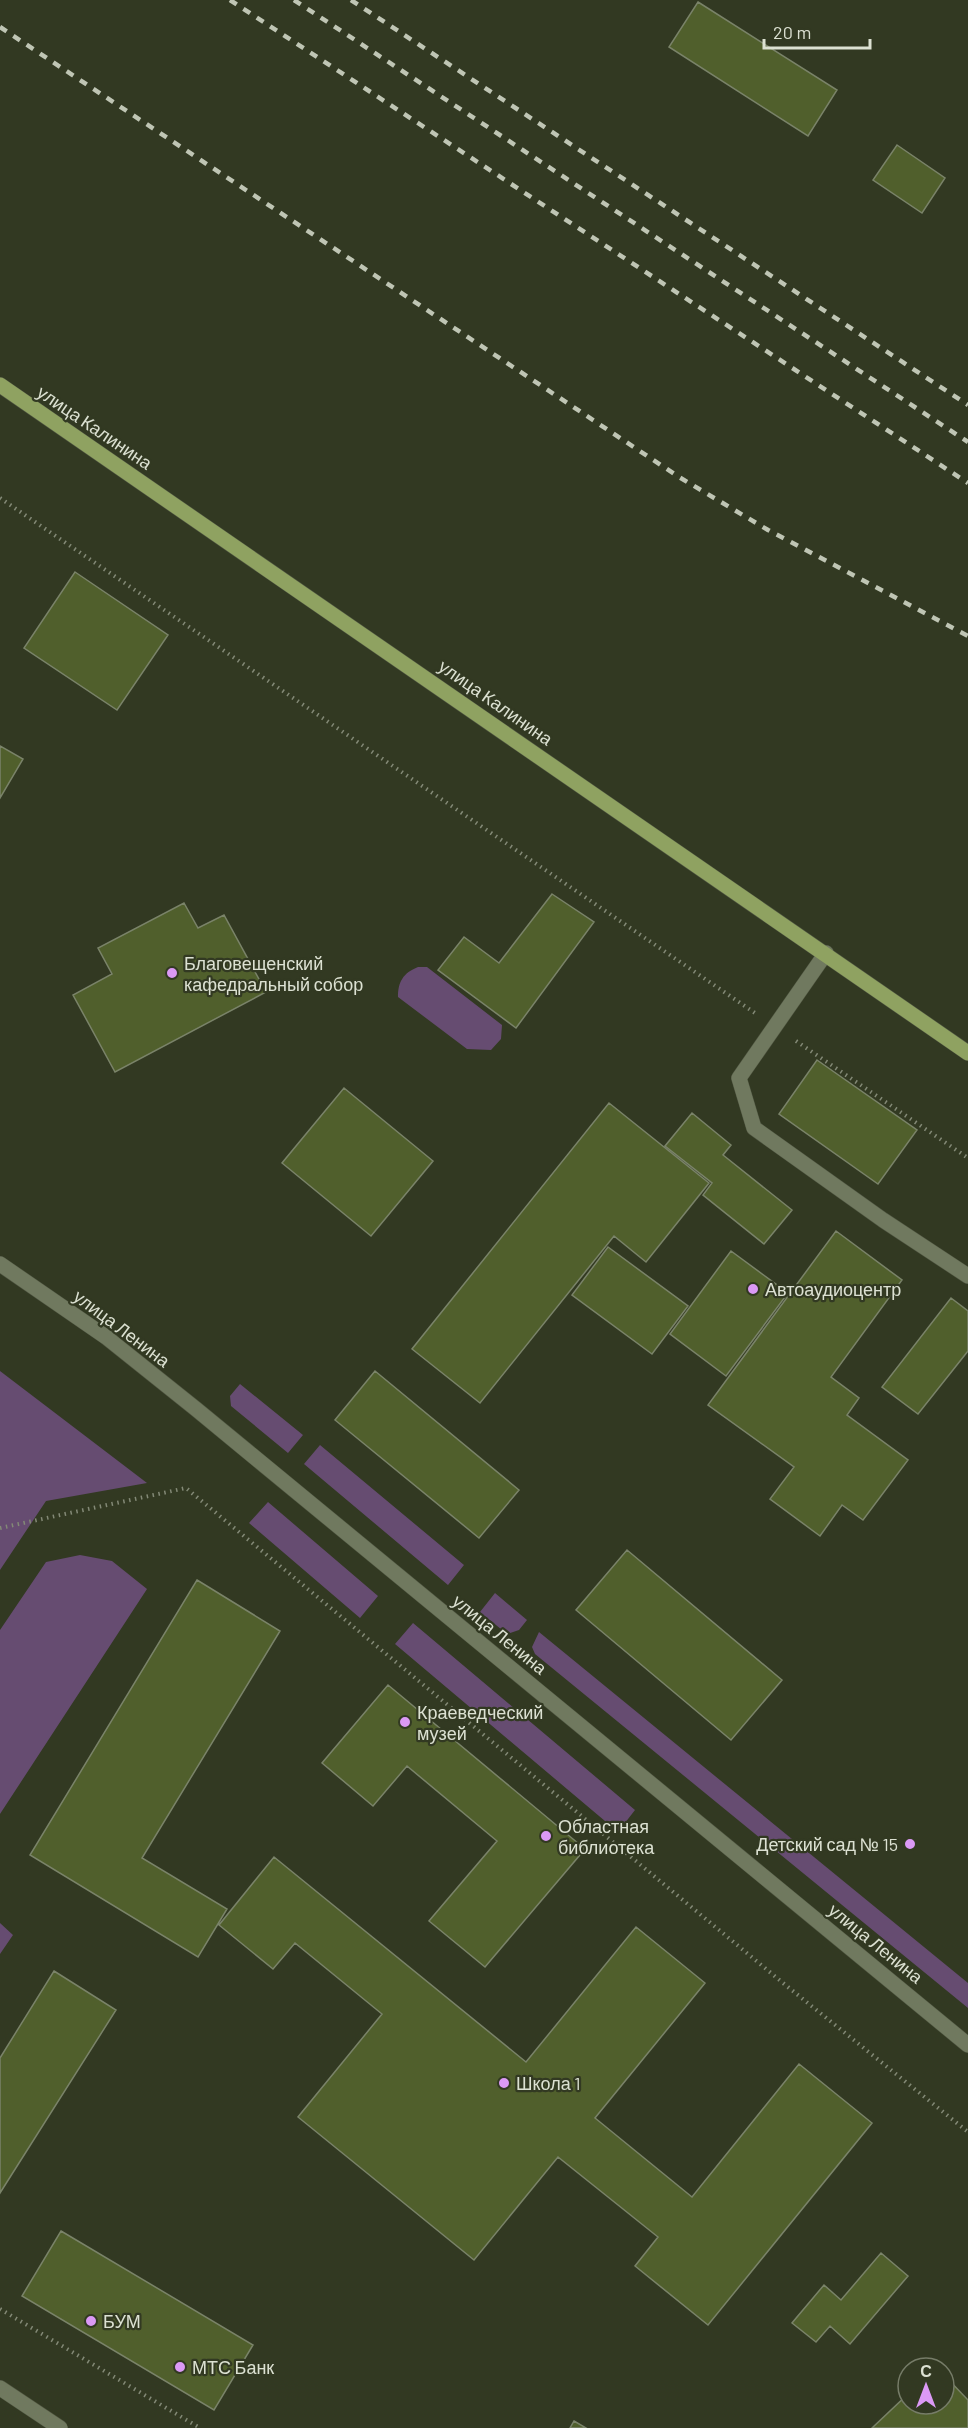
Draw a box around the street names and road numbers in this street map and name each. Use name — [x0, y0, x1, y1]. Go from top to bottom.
street label: улица Калинина — [33, 380, 158, 474]
street label: улица Калинина — [435, 655, 558, 750]
street label: улица Ленина — [70, 1285, 175, 1372]
street label: улица Ленина — [448, 1589, 552, 1679]
street label: улица Ленина — [824, 1898, 928, 1988]

